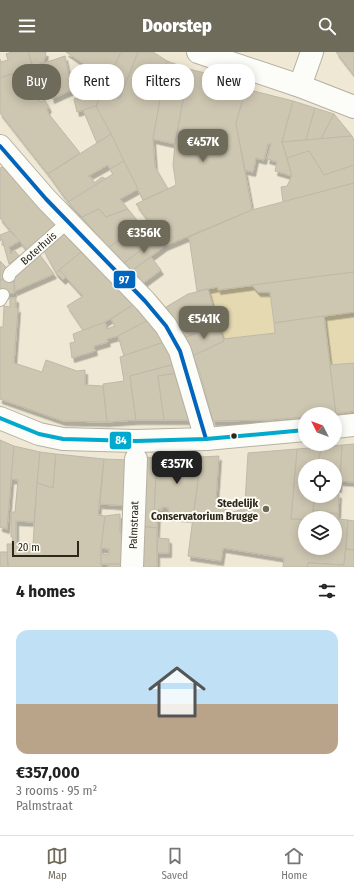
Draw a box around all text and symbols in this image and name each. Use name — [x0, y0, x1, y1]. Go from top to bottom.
icon: menu — [16, 15, 38, 37]
text: Doorstep — [142, 15, 212, 37]
icon: search — [316, 15, 338, 37]
chip: Buy — [12, 64, 61, 100]
chip: Rent — [69, 64, 124, 100]
chip: Filters — [132, 64, 194, 100]
chip: New — [202, 64, 255, 100]
pin: €457K — [175, 129, 231, 163]
text: €457K — [187, 134, 219, 149]
pin: €356K — [116, 220, 172, 254]
text: €356K — [127, 225, 161, 240]
street label: Boterhuis — [18, 229, 60, 268]
line badge: 97 — [113, 270, 136, 289]
text: 97 — [119, 274, 129, 287]
pin: €541K — [176, 306, 232, 340]
text: €541K — [188, 311, 220, 326]
north arrow — [298, 407, 342, 451]
map controls — [298, 407, 342, 555]
line badge: 84 — [109, 431, 132, 450]
unlabelled marker — [229, 431, 239, 441]
text: 84 — [115, 434, 127, 447]
pin: €357K — [149, 451, 205, 485]
text: €357K — [161, 456, 193, 471]
button: locate — [298, 459, 342, 503]
place label: Stedelijk Conservatorium Brugge — [151, 497, 258, 523]
street label: Palmstraat — [127, 500, 141, 549]
marker: Stedelijk Conservatorium Brugge — [261, 504, 271, 514]
button: layers — [298, 511, 342, 555]
scale bar — [12, 539, 79, 558]
text: 20 m — [18, 541, 40, 554]
icon: filters — [316, 580, 338, 602]
text: 4 homes — [16, 581, 75, 602]
icon: home — [141, 656, 213, 728]
text: €357,000 — [16, 762, 80, 783]
text: 3 rooms · 95 m² — [16, 783, 97, 798]
text: Palmstraat — [16, 798, 73, 813]
tab: Map — [46, 845, 68, 882]
tab: Saved — [161, 845, 188, 882]
tab: Home — [281, 845, 308, 882]

